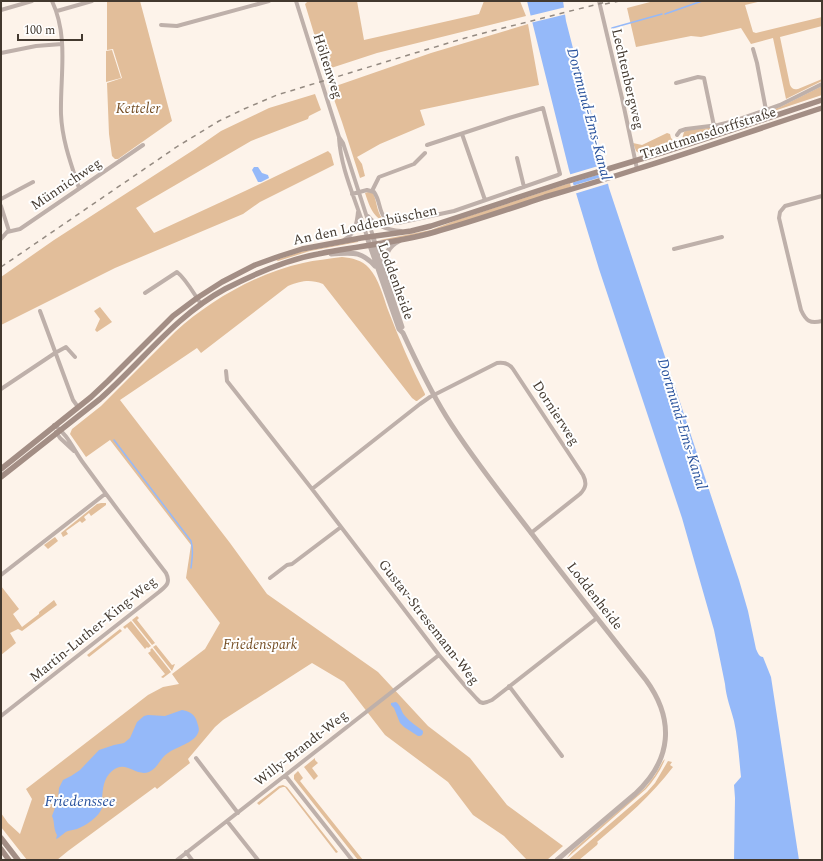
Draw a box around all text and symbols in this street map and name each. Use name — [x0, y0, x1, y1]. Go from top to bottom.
scale bar — [18, 16, 82, 42]
text: 100 m — [24, 21, 55, 40]
street label: Lechtenbergweg — [606, 26, 650, 132]
street label: Höltenweg — [308, 31, 348, 101]
water label: Dortmund-Ems-Kanal — [560, 45, 618, 183]
park label: Ketteler — [116, 98, 160, 119]
street label: Trauttmansdorffstraße — [637, 101, 779, 165]
street label: Münnichweg — [26, 152, 106, 216]
street label: An den Loddenbüschen — [291, 199, 439, 251]
street label: Loddenheide — [372, 239, 420, 323]
water label: Dortmund-Ems-Kanal — [651, 355, 713, 493]
street label: Dornierweg — [527, 376, 585, 450]
street label: Gustav-Stresemann-Weg — [373, 555, 485, 689]
street label: Loddenheide — [562, 558, 628, 635]
street label: Martin-Luther-King-Weg — [25, 571, 161, 687]
park label: Friedenspark — [223, 634, 298, 655]
street label: Willy-Brandt-Weg — [250, 705, 352, 791]
water label: Friedenssee — [45, 790, 116, 813]

